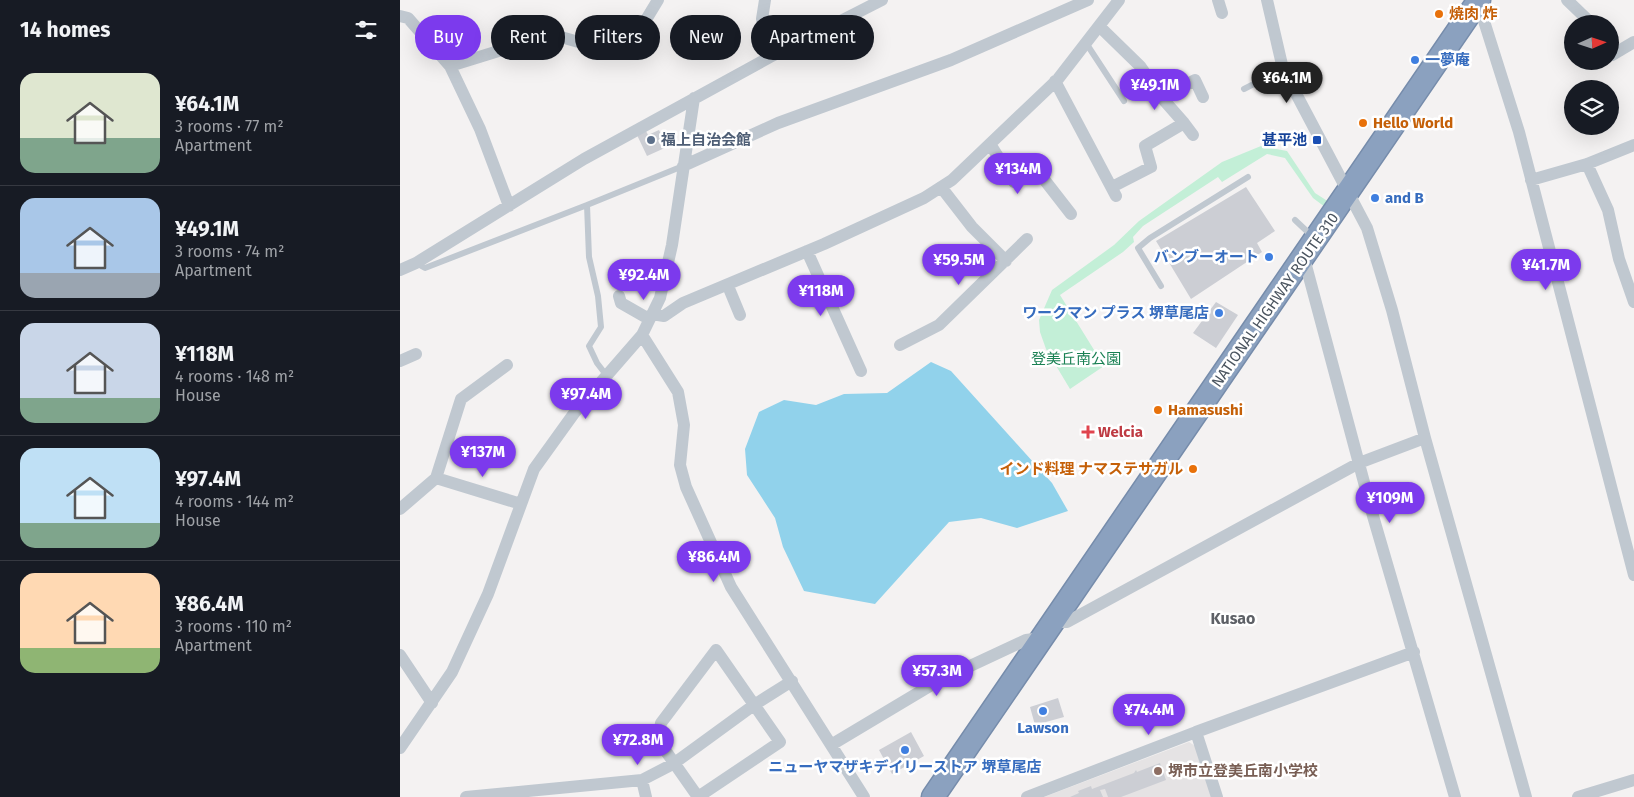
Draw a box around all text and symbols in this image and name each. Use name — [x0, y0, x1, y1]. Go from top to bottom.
place label: 焼肉 炸 — [1449, 5, 1498, 23]
marker: 焼肉 炸 — [1433, 8, 1445, 20]
chip: Buy — [415, 15, 481, 60]
chip: Rent — [491, 15, 565, 60]
chip: Filters — [575, 15, 660, 60]
chip: New — [670, 15, 741, 60]
chip: Apartment — [751, 15, 874, 60]
north arrow — [1564, 15, 1619, 70]
map controls — [1564, 15, 1619, 135]
icon: filters — [352, 16, 380, 44]
text: 14 homes — [20, 17, 110, 43]
place label: 一夢庵 — [1425, 51, 1470, 69]
marker: 一夢庵 — [1409, 54, 1421, 66]
pin: ¥64.1M — [1246, 62, 1328, 104]
pin: ¥49.1M — [1114, 68, 1196, 111]
text: ¥64.1M — [1263, 68, 1311, 87]
text: ¥49.1M — [1131, 75, 1179, 94]
button: layers — [1564, 80, 1619, 135]
text: ¥64.1M — [175, 91, 239, 117]
icon: home — [60, 93, 120, 153]
place label: Hello World — [1373, 114, 1453, 132]
text: 3 rooms · 77 m² — [175, 117, 284, 136]
marker: Hello World — [1357, 117, 1369, 129]
place label: 福上自治会館 — [660, 131, 751, 149]
place label: 甚平池 — [1262, 131, 1307, 149]
marker: 福上自治会館 — [645, 134, 657, 146]
marker: 甚平池 — [1311, 134, 1323, 146]
text: Apartment — [175, 136, 252, 155]
pin: ¥134M — [983, 152, 1053, 195]
text: ¥134M — [995, 159, 1041, 178]
place label: and B — [1385, 189, 1424, 207]
marker: and B — [1369, 192, 1381, 204]
street label: NATIONAL HIGHWAY ROUTE 310 — [1208, 209, 1342, 391]
text: ¥49.1M — [175, 216, 239, 242]
icon: home — [60, 218, 120, 278]
text: 3 rooms · 74 m² — [175, 242, 284, 261]
pin: ¥59.5M — [918, 244, 1000, 286]
place label: バンブーオート — [1154, 248, 1259, 266]
pin: ¥41.7M — [1505, 248, 1587, 291]
text: ¥59.5M — [933, 250, 985, 269]
marker: バンブーオート — [1263, 251, 1275, 263]
text: ¥41.7M — [1522, 255, 1570, 274]
pin: ¥92.4M — [603, 258, 685, 301]
text: Apartment — [175, 261, 252, 280]
text: ¥92.4M — [619, 265, 669, 284]
pin: ¥118M — [786, 274, 856, 317]
text: ¥118M — [798, 281, 844, 300]
place label: ワークマン プラス 堺草尾店 — [1022, 304, 1209, 322]
marker: ワークマン プラス 堺草尾店 — [1213, 307, 1225, 319]
text: ¥118M — [175, 341, 234, 367]
icon: home — [60, 343, 120, 403]
park label: 登美丘南公園 — [1031, 350, 1121, 368]
text: 4 rooms · 148 m² — [175, 367, 294, 386]
pin: ¥97.4M — [545, 378, 627, 420]
text: ¥97.4M — [561, 384, 611, 403]
text: House — [175, 386, 221, 405]
place label: Hamasushi — [1168, 401, 1243, 419]
marker: Hamasushi — [1152, 404, 1164, 416]
place label: Welcia — [1098, 423, 1143, 441]
marker: Welcia — [1082, 426, 1094, 438]
pin: ¥137M — [448, 436, 518, 478]
text: ¥137M — [461, 442, 505, 461]
place label: インド料理 ナマステサガル — [999, 460, 1183, 478]
marker: インド料理 ナマステサガル — [1187, 463, 1199, 475]
text: ¥97.4M — [175, 466, 241, 492]
icon: home — [60, 468, 120, 528]
pin: ¥109M — [1355, 482, 1425, 524]
text: ¥109M — [1367, 488, 1413, 507]
text: 4 rooms · 144 m² — [175, 492, 294, 511]
text: House — [175, 511, 221, 530]
pin: ¥86.4M — [673, 540, 755, 583]
text: ¥86.4M — [688, 547, 740, 566]
text: ¥86.4M — [175, 591, 244, 617]
icon: home — [60, 593, 120, 653]
district label: Kusao — [1211, 609, 1255, 628]
text: 3 rooms · 110 m² — [175, 617, 292, 636]
text: Apartment — [175, 636, 252, 655]
pin: ¥57.3M — [896, 654, 978, 697]
text: ¥57.3M — [912, 661, 962, 680]
pin: ¥74.4M — [1108, 694, 1190, 736]
text: ¥74.4M — [1124, 700, 1174, 719]
marker: Lawson — [1037, 705, 1049, 717]
place label: Lawson — [1017, 719, 1069, 737]
pin: ¥72.8M — [597, 724, 679, 766]
text: ¥72.8M — [613, 730, 663, 749]
marker: ニューヤマザキデイリーストア 堺草尾店 — [899, 744, 911, 756]
place label: ニューヤマザキデイリーストア 堺草尾店 — [769, 758, 1041, 776]
place label: 堺市立登美丘南小学校 — [1168, 762, 1318, 780]
marker: 堺市立登美丘南小学校 — [1152, 765, 1164, 777]

